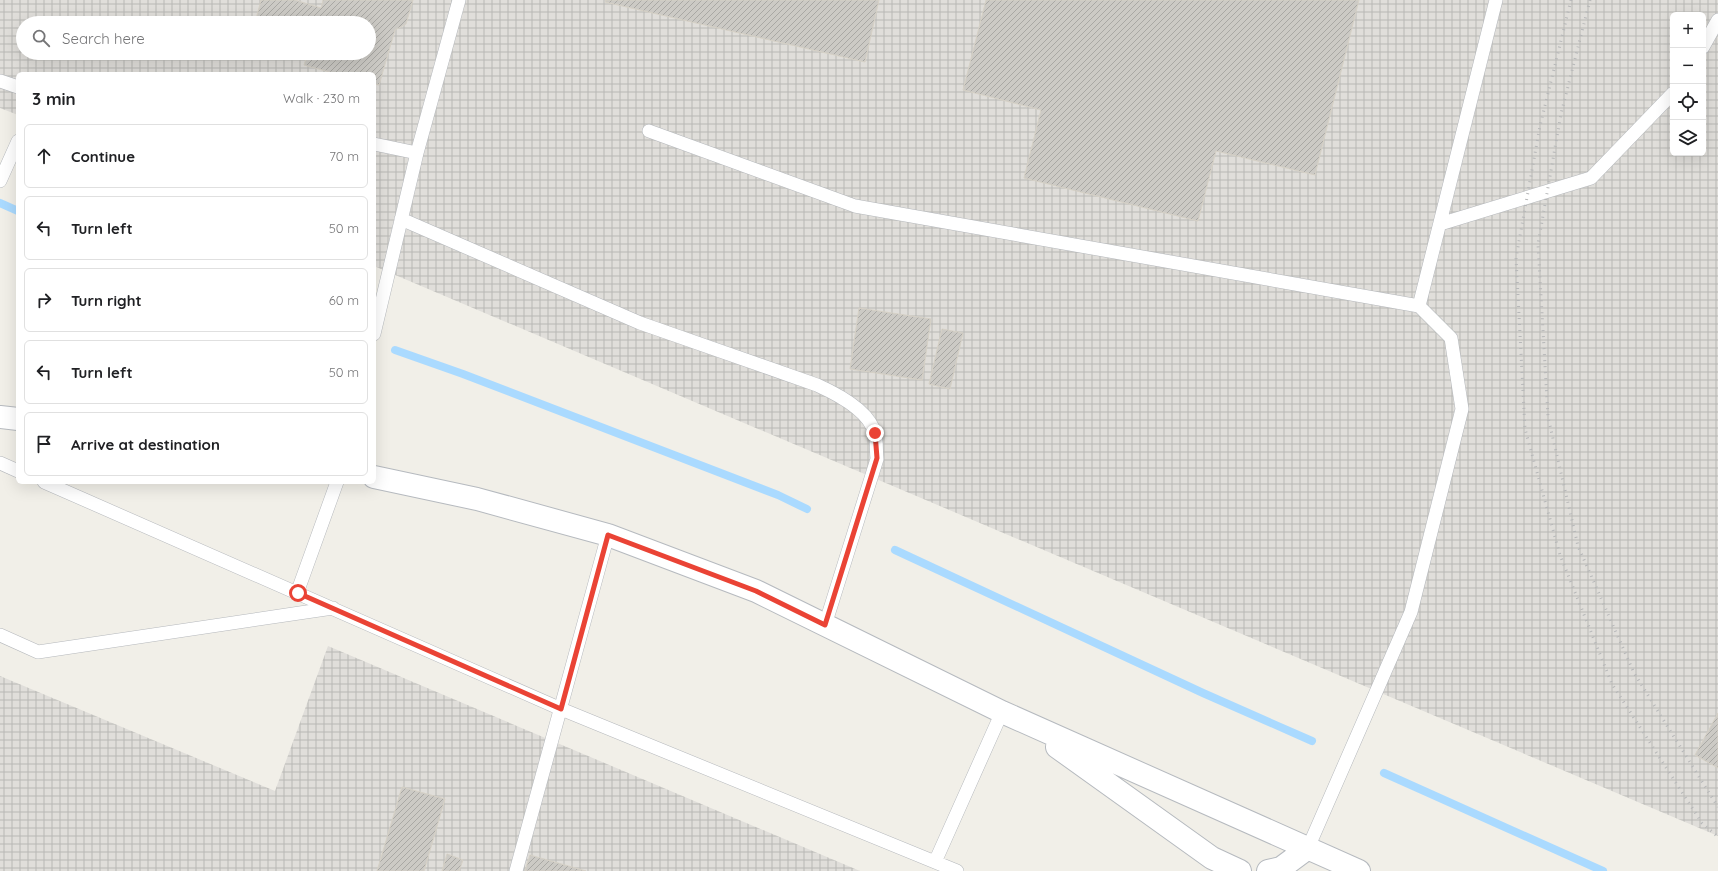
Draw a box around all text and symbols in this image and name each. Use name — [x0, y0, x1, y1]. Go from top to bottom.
map controls — [1670, 12, 1706, 156]
button: + — [1670, 12, 1706, 48]
search box — [16, 16, 376, 60]
icon: search — [30, 27, 52, 49]
text: Search here — [62, 29, 145, 48]
button: − — [1670, 48, 1706, 84]
button: locate — [1670, 84, 1706, 120]
text: 3 min — [32, 88, 76, 109]
text: Walk · 230 m — [283, 90, 360, 106]
button: layers — [1670, 120, 1706, 156]
icon: ahead — [33, 145, 55, 167]
text: Continue — [71, 147, 135, 166]
text: 70 m — [329, 148, 359, 164]
icon: left — [33, 217, 55, 239]
text: Turn left — [71, 219, 133, 238]
text: 50 m — [329, 220, 359, 236]
icon: right — [33, 289, 55, 311]
text: Turn right — [71, 291, 142, 310]
text: 60 m — [329, 292, 359, 308]
icon: left — [33, 361, 55, 383]
text: Turn left — [71, 363, 133, 382]
text: 50 m — [329, 364, 359, 380]
route end — [866, 424, 884, 442]
icon: arrive — [33, 433, 55, 455]
text: Arrive at destination — [71, 435, 220, 454]
route start — [289, 584, 307, 602]

